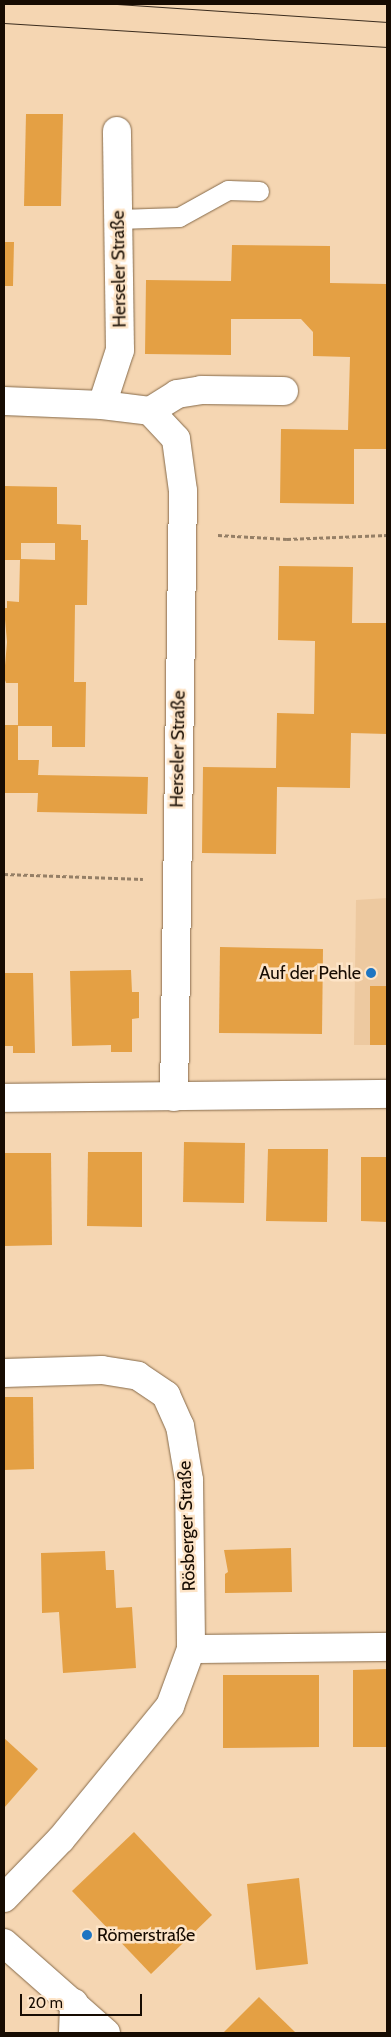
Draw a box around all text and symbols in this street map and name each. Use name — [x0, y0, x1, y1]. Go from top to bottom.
street label: Herseler Straße — [107, 210, 131, 328]
street label: Herseler Straße — [166, 690, 190, 808]
place label: Auf der Pehle — [259, 962, 361, 984]
marker: Auf der Pehle — [365, 967, 377, 979]
street label: Rösberger Straße — [174, 1460, 200, 1592]
place label: Römerstraße — [97, 1924, 195, 1946]
marker: Römerstraße — [81, 1929, 93, 1941]
scale bar — [22, 1984, 145, 2016]
text: 20 m — [28, 1994, 63, 2012]

